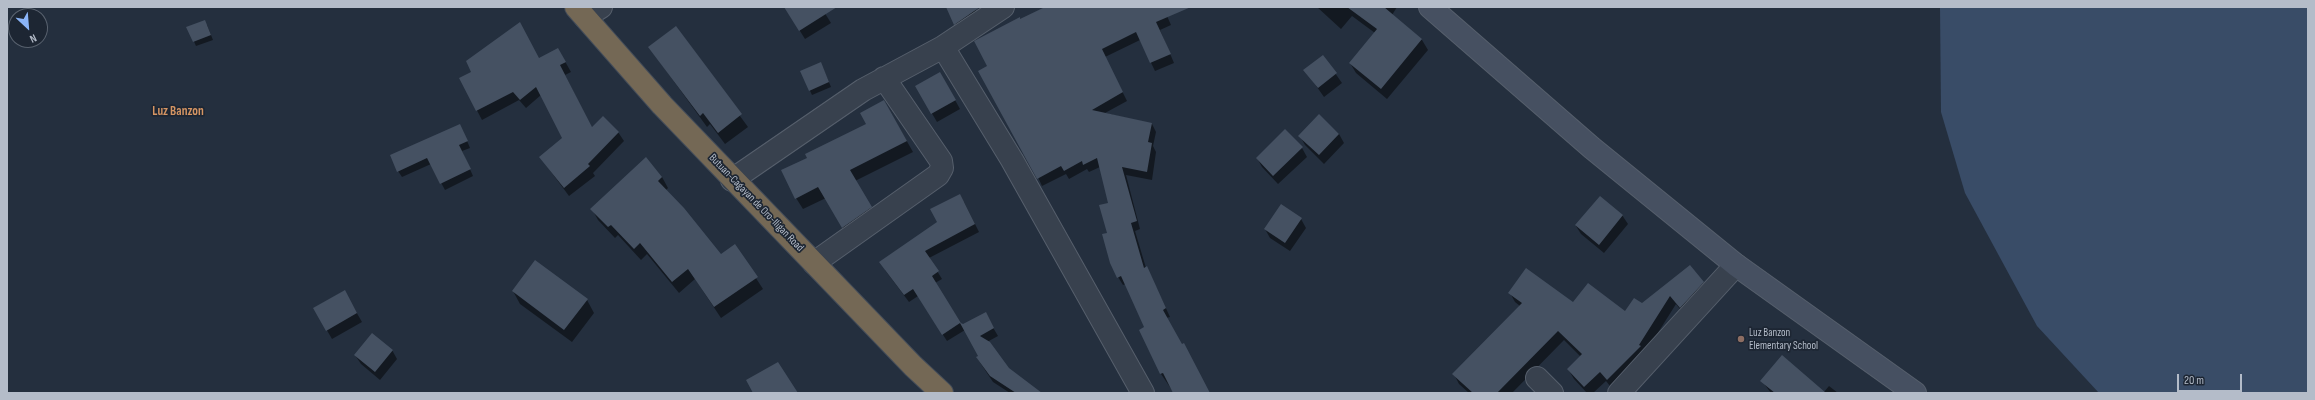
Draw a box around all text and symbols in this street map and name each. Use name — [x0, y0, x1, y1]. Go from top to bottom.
north arrow — [8, 8, 48, 48]
text: N — [28, 31, 39, 45]
district label: Luz Banzon — [152, 104, 204, 120]
street label: Butuan-Cagayan de Oro-Iligan Road — [706, 151, 806, 255]
place label: Luz Banzon Elementary School — [1749, 326, 1818, 352]
marker: Luz Banzon Elementary School — [1736, 334, 1746, 344]
scale bar — [2179, 366, 2244, 392]
text: 20 m — [2184, 373, 2204, 388]

